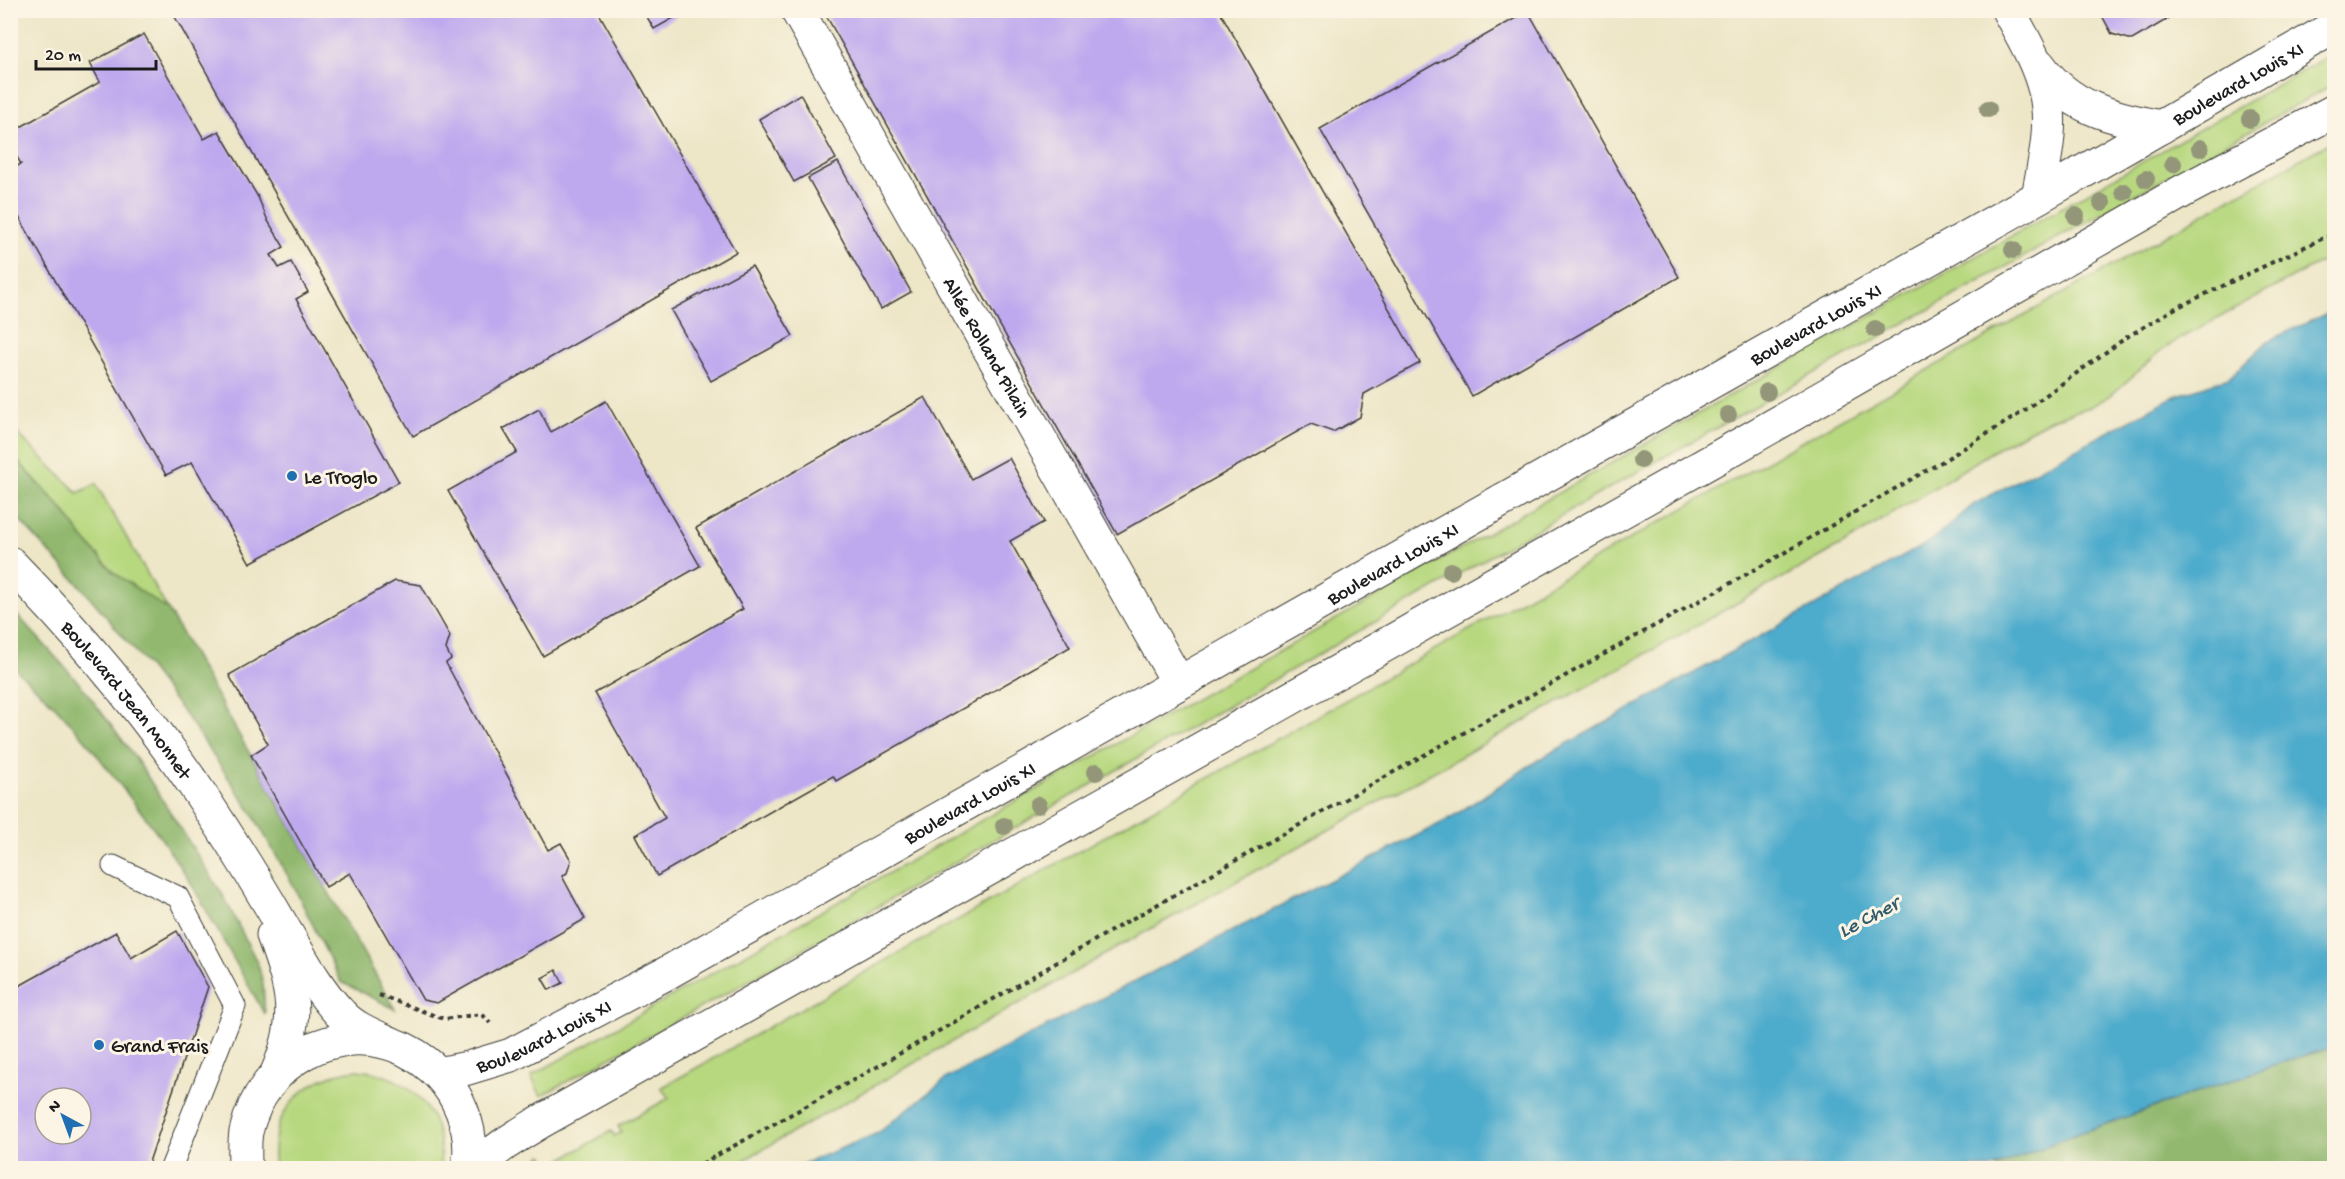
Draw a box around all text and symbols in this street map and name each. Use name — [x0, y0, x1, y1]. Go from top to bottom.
scale bar — [36, 33, 156, 71]
street label: Boulevard Louis XI — [2169, 39, 2309, 133]
text: 20 m — [45, 46, 81, 67]
street label: Allée Rolland Pilain — [936, 274, 1034, 423]
street label: Boulevard Louis XI — [1746, 280, 1887, 373]
place label: Le Troglo — [304, 468, 378, 491]
marker: Le Troglo — [285, 469, 299, 483]
street label: Boulevard Louis XI — [1323, 519, 1464, 612]
street label: Boulevard Jean Monnet — [54, 617, 196, 786]
street label: Boulevard Louis XI — [900, 759, 1041, 852]
water label: Le Cher — [1835, 891, 1908, 945]
street label: Boulevard Louis XI — [473, 996, 616, 1080]
place label: Grand Frais — [111, 1037, 209, 1060]
marker: Grand Frais — [92, 1038, 106, 1052]
north arrow — [33, 1086, 93, 1146]
text: N — [45, 1096, 66, 1118]

